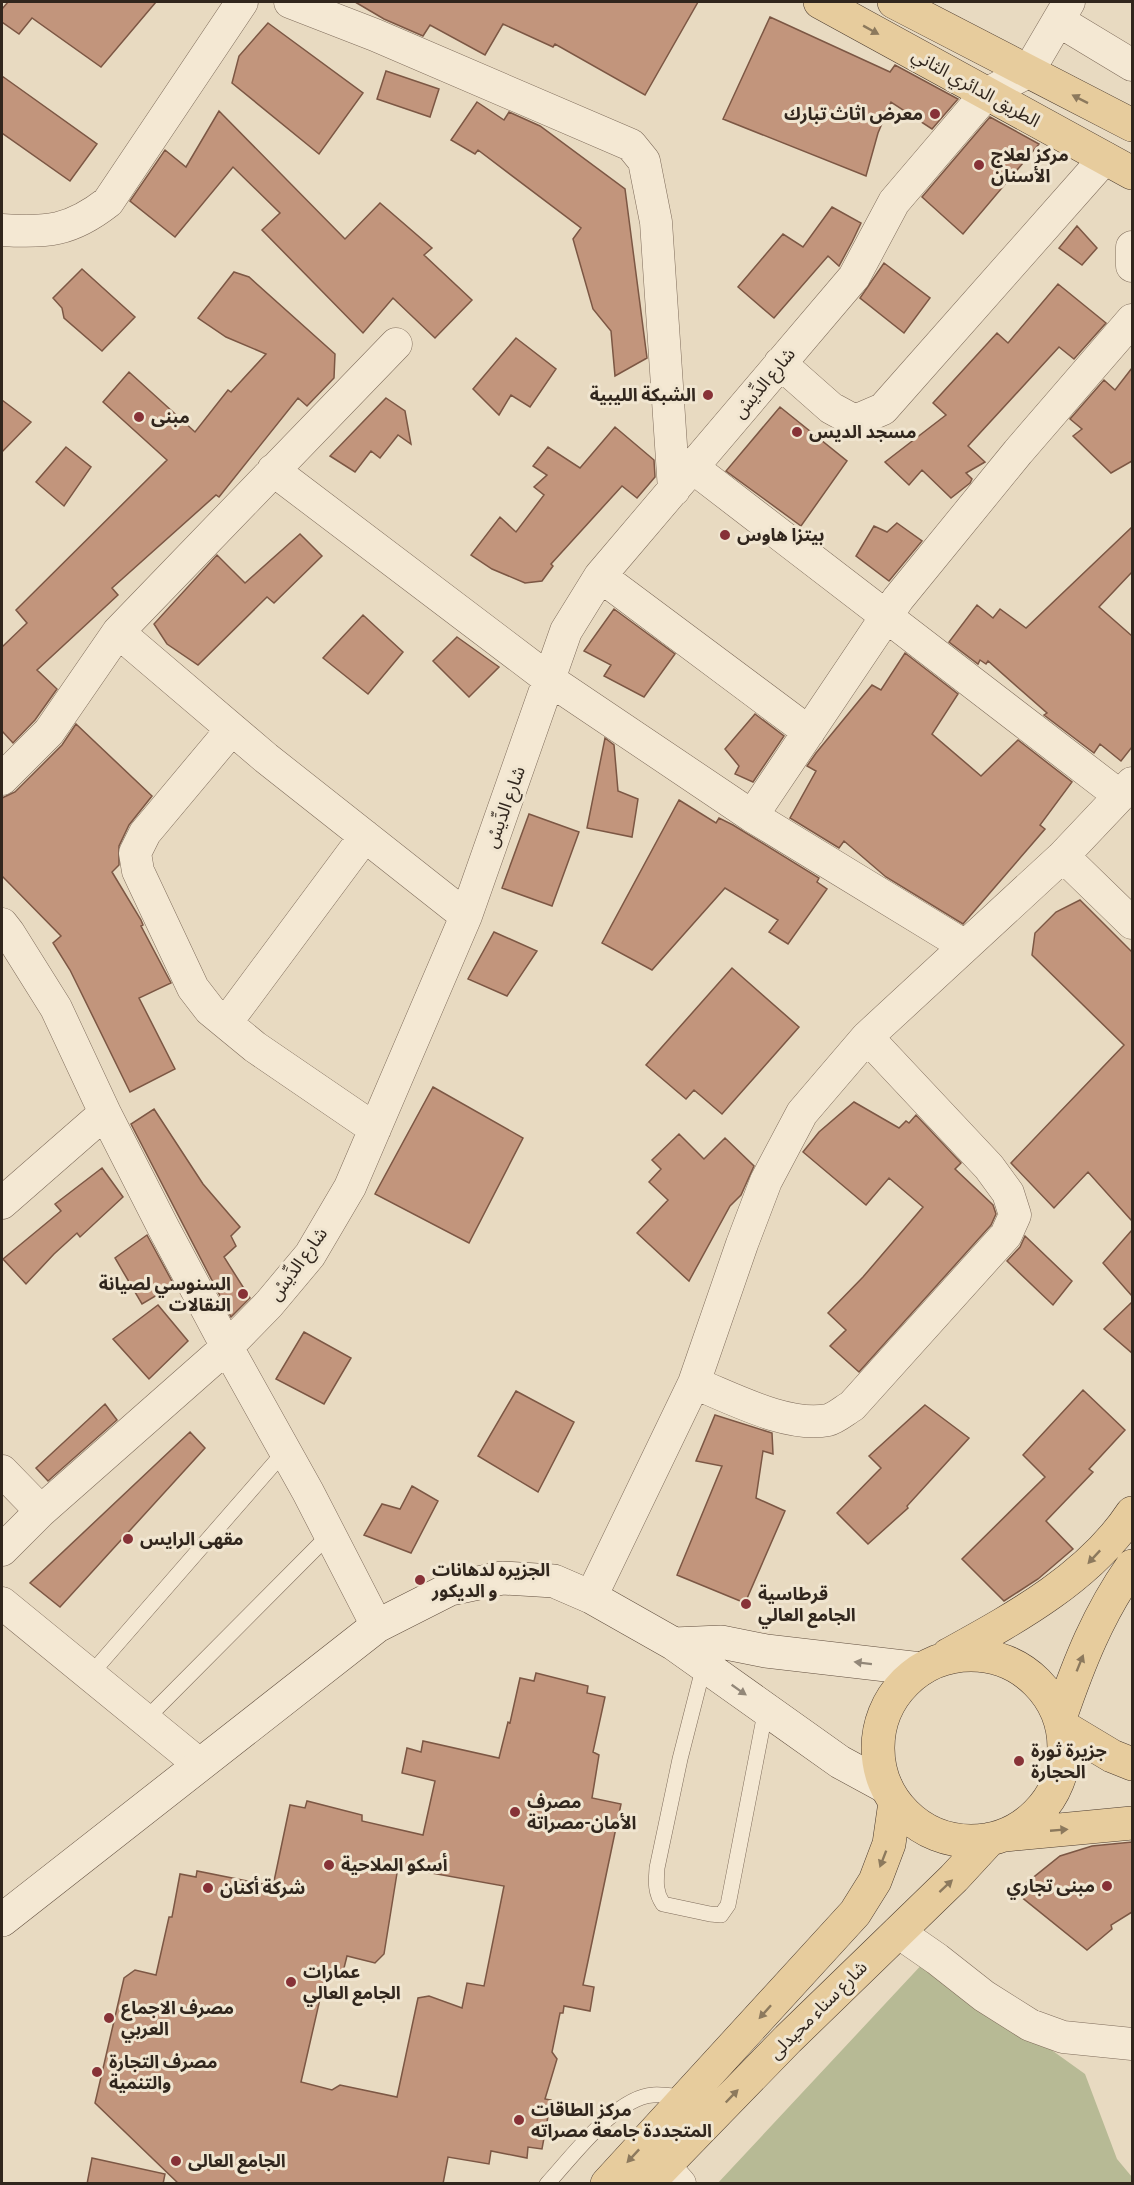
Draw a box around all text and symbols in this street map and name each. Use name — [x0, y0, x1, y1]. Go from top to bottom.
one-way arrow — [863, 25, 880, 35]
street label: الطريق الدائري الثاني — [907, 40, 1046, 134]
one-way arrow — [1072, 94, 1089, 103]
place label: معرض اثاث تبارك — [784, 99, 923, 126]
marker: معرض اثاث تبارك — [928, 107, 942, 121]
place label: مركز لعلاج الأسنان — [991, 140, 1069, 188]
marker: مركز لعلاج الأسنان — [972, 158, 986, 172]
street label: شارع الدِّيسْ — [725, 341, 802, 425]
place label: الشبكة الليبية — [590, 380, 696, 407]
marker: الشبكة الليبية — [701, 388, 715, 402]
place label: مبنى — [151, 402, 190, 429]
marker: مبنى — [132, 410, 146, 424]
place label: مسجد الديس — [809, 417, 916, 444]
marker: مسجد الديس — [790, 425, 804, 439]
place label: بيتزا هاوس — [737, 520, 824, 547]
marker: بيتزا هاوس — [718, 528, 732, 542]
street label: شارع الدِّيسْ — [476, 762, 533, 852]
street label: شارع الدِّيسْ — [261, 1221, 334, 1307]
place label: السنوسي لصيانة النقالات — [99, 1269, 231, 1317]
marker: السنوسي لصيانة النقالات — [236, 1287, 250, 1301]
place label: مقهى الرايس — [140, 1524, 243, 1551]
marker: مقهى الرايس — [121, 1532, 135, 1546]
one-way arrow — [1088, 1549, 1101, 1564]
place label: الجزيره لدهانات و الديكور — [431, 1555, 550, 1603]
marker: الجزيره لدهانات و الديكور — [413, 1573, 427, 1587]
place label: قرطاسية الجامع العالي — [758, 1579, 856, 1629]
marker: قرطاسية الجامع العالي — [739, 1597, 753, 1611]
one-way arrow — [1075, 1654, 1085, 1672]
one-way arrow — [854, 1658, 873, 1667]
one-way arrow — [731, 1684, 747, 1696]
place label: جزيرة ثورة الحجارة — [1031, 1736, 1107, 1784]
marker: جزيرة ثورة الحجارة — [1012, 1754, 1026, 1768]
place label: مصرف الأمان-مصراتة — [527, 1787, 637, 1835]
marker: مصرف الأمان-مصراتة — [508, 1805, 522, 1819]
one-way arrow — [1049, 1826, 1068, 1835]
place label: أسكو الملاحية — [341, 1850, 448, 1877]
one-way arrow — [878, 1850, 887, 1868]
marker: أسكو الملاحية — [322, 1858, 336, 1872]
place label: مبنى تجاري — [1007, 1871, 1095, 1900]
place label: شركة أكنان — [220, 1873, 305, 1900]
one-way arrow — [938, 1879, 953, 1893]
marker: مبنى تجاري — [1100, 1879, 1114, 1893]
marker: شركة أكنان — [201, 1881, 215, 1895]
street label: شارع سناء محيدلى — [761, 1953, 874, 2066]
place label: عمارات الجامع العالي — [303, 1957, 401, 2007]
marker: عمارات الجامع العالي — [284, 1975, 298, 1989]
place label: مصرف الاجماع العربي — [121, 1993, 234, 2043]
one-way arrow — [759, 2004, 772, 2019]
marker: مصرف الاجماع العربي — [102, 2011, 116, 2025]
place label: مصرف التجارة والتنمية — [109, 2047, 217, 2095]
marker: مصرف التجارة والتنمية — [90, 2065, 104, 2079]
one-way arrow — [725, 2089, 739, 2104]
place label: مركز الطاقات المتجددة جامعة مصراته — [531, 2095, 712, 2143]
marker: مركز الطاقات المتجددة جامعة مصراته — [512, 2113, 526, 2127]
place label: الجامع العالى — [188, 2146, 286, 2174]
one-way arrow — [626, 2148, 640, 2163]
marker: الجامع العالى — [169, 2154, 183, 2168]

